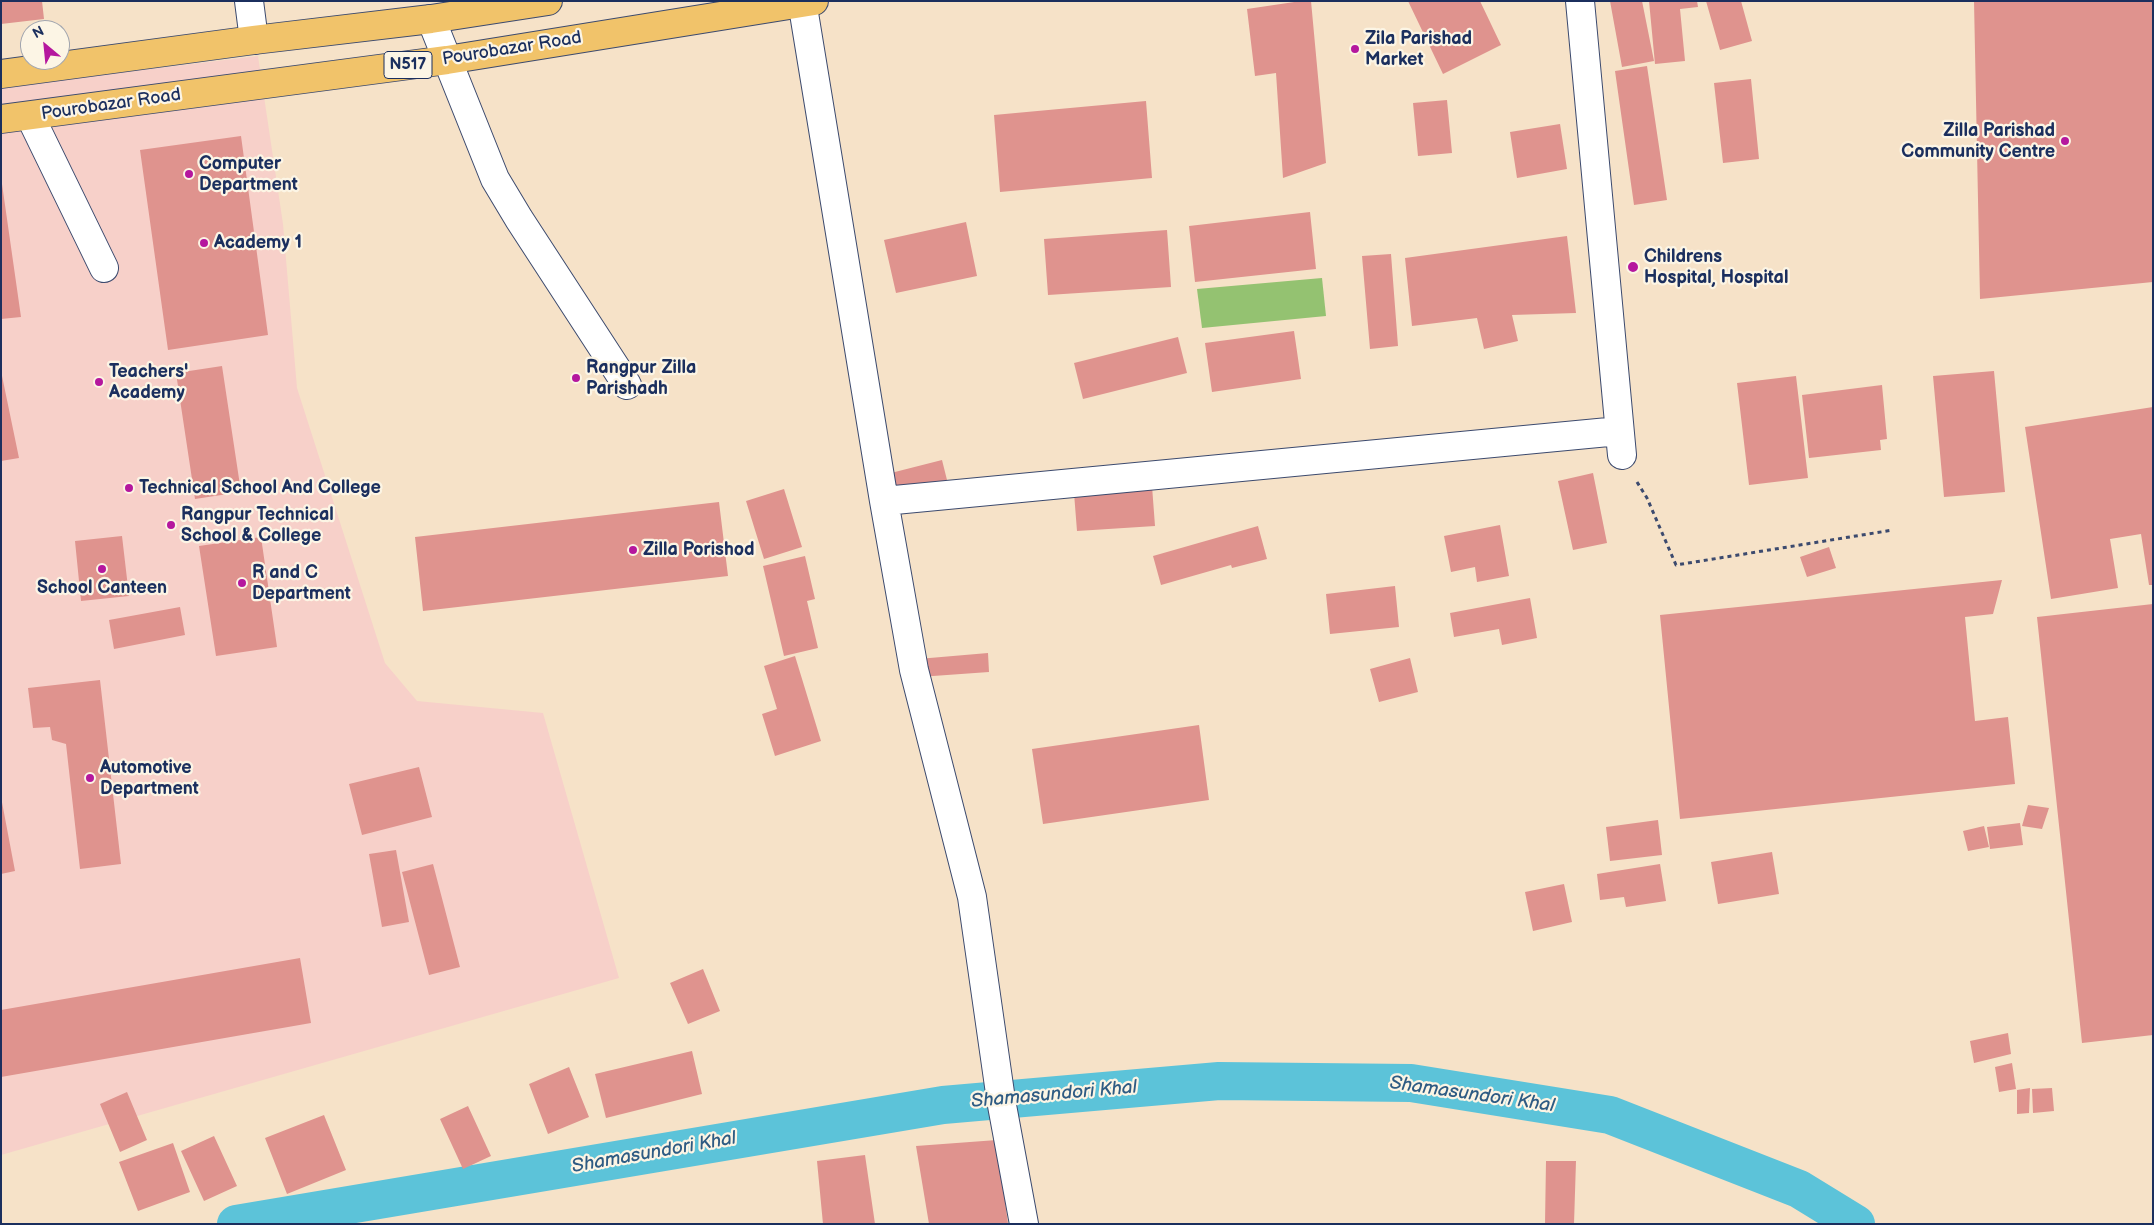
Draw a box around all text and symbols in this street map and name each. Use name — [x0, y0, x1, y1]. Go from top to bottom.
north arrow — [20, 20, 70, 70]
text: N — [30, 22, 47, 42]
street label: Pourobazar Road — [441, 27, 583, 71]
place label: Zila Parishad Market — [1365, 28, 1472, 70]
marker: Zila Parishad Market — [1349, 43, 1361, 55]
road number: N517 — [384, 52, 432, 78]
street label: Pourobazar Road — [40, 85, 182, 125]
place label: Zilla Parishad Community Centre — [1901, 120, 2055, 162]
marker: Zilla Parishad Community Centre — [2059, 135, 2071, 147]
place label: Computer Department — [199, 153, 298, 195]
marker: Computer Department — [183, 168, 195, 180]
place label: Academy 1 — [214, 232, 302, 254]
marker: Academy 1 — [198, 237, 210, 249]
place label: Childrens Hospital, Hospital — [1644, 246, 1788, 288]
marker: Childrens Hospital, Hospital — [1626, 260, 1640, 274]
place label: Rangpur Zilla Parishadh — [586, 357, 696, 399]
place label: Teachers' Academy — [109, 361, 188, 404]
marker: Rangpur Zilla Parishadh — [570, 372, 582, 384]
marker: Teachers' Academy — [93, 376, 105, 388]
place label: Technical School And College — [139, 477, 381, 499]
marker: Technical School And College — [123, 482, 135, 494]
place label: Rangpur Technical School & College — [181, 504, 334, 546]
marker: Rangpur Technical School & College — [165, 519, 177, 531]
place label: Zilla Porishod — [643, 539, 754, 561]
marker: Zilla Porishod — [627, 544, 639, 556]
place label: R and C Department — [252, 562, 351, 604]
marker: School Canteen — [96, 563, 108, 575]
place label: School Canteen — [37, 577, 167, 599]
marker: R and C Department — [236, 577, 248, 589]
place label: Automotive Department — [100, 757, 199, 800]
marker: Automotive Department — [84, 772, 96, 784]
water label: Shamasundori Khal — [1388, 1072, 1556, 1118]
water label: Shamasundori Khal — [970, 1076, 1138, 1114]
water label: Shamasundori Khal — [570, 1127, 738, 1179]

